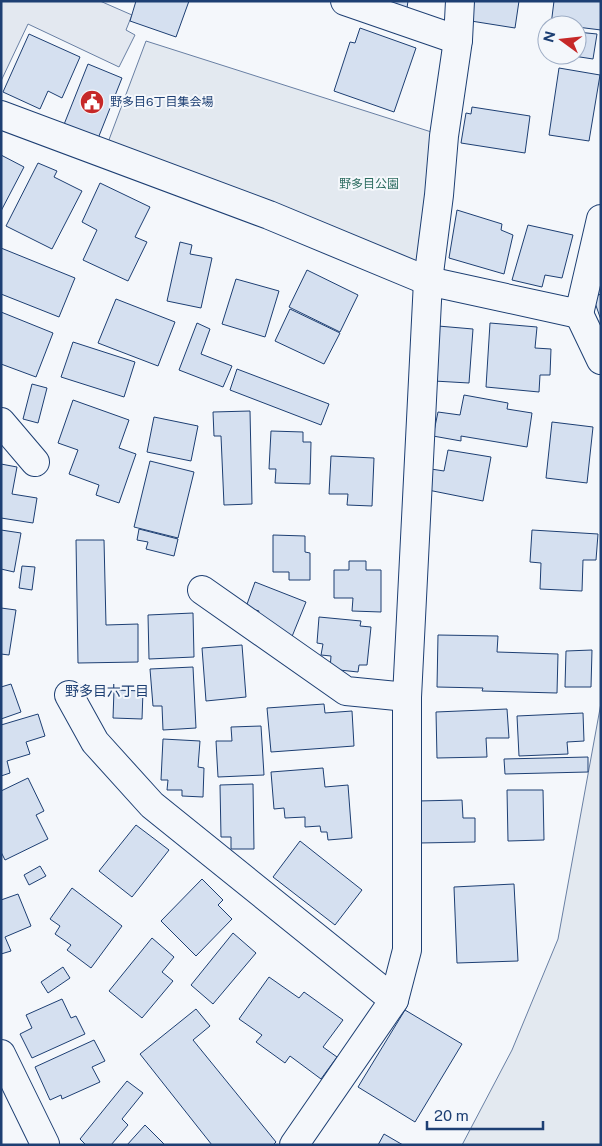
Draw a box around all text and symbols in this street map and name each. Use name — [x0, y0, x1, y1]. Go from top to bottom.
north arrow — [537, 15, 587, 65]
text: N — [540, 29, 559, 44]
public building icon: 野多目6丁目集会場 — [79, 89, 105, 115]
place label: 野多目6丁目集会場 — [110, 95, 213, 109]
park label: 野多目公園 — [339, 177, 399, 191]
district label: 野多目六丁目 — [65, 683, 149, 699]
scale bar — [427, 1098, 543, 1130]
text: 20 m — [434, 1107, 469, 1124]

